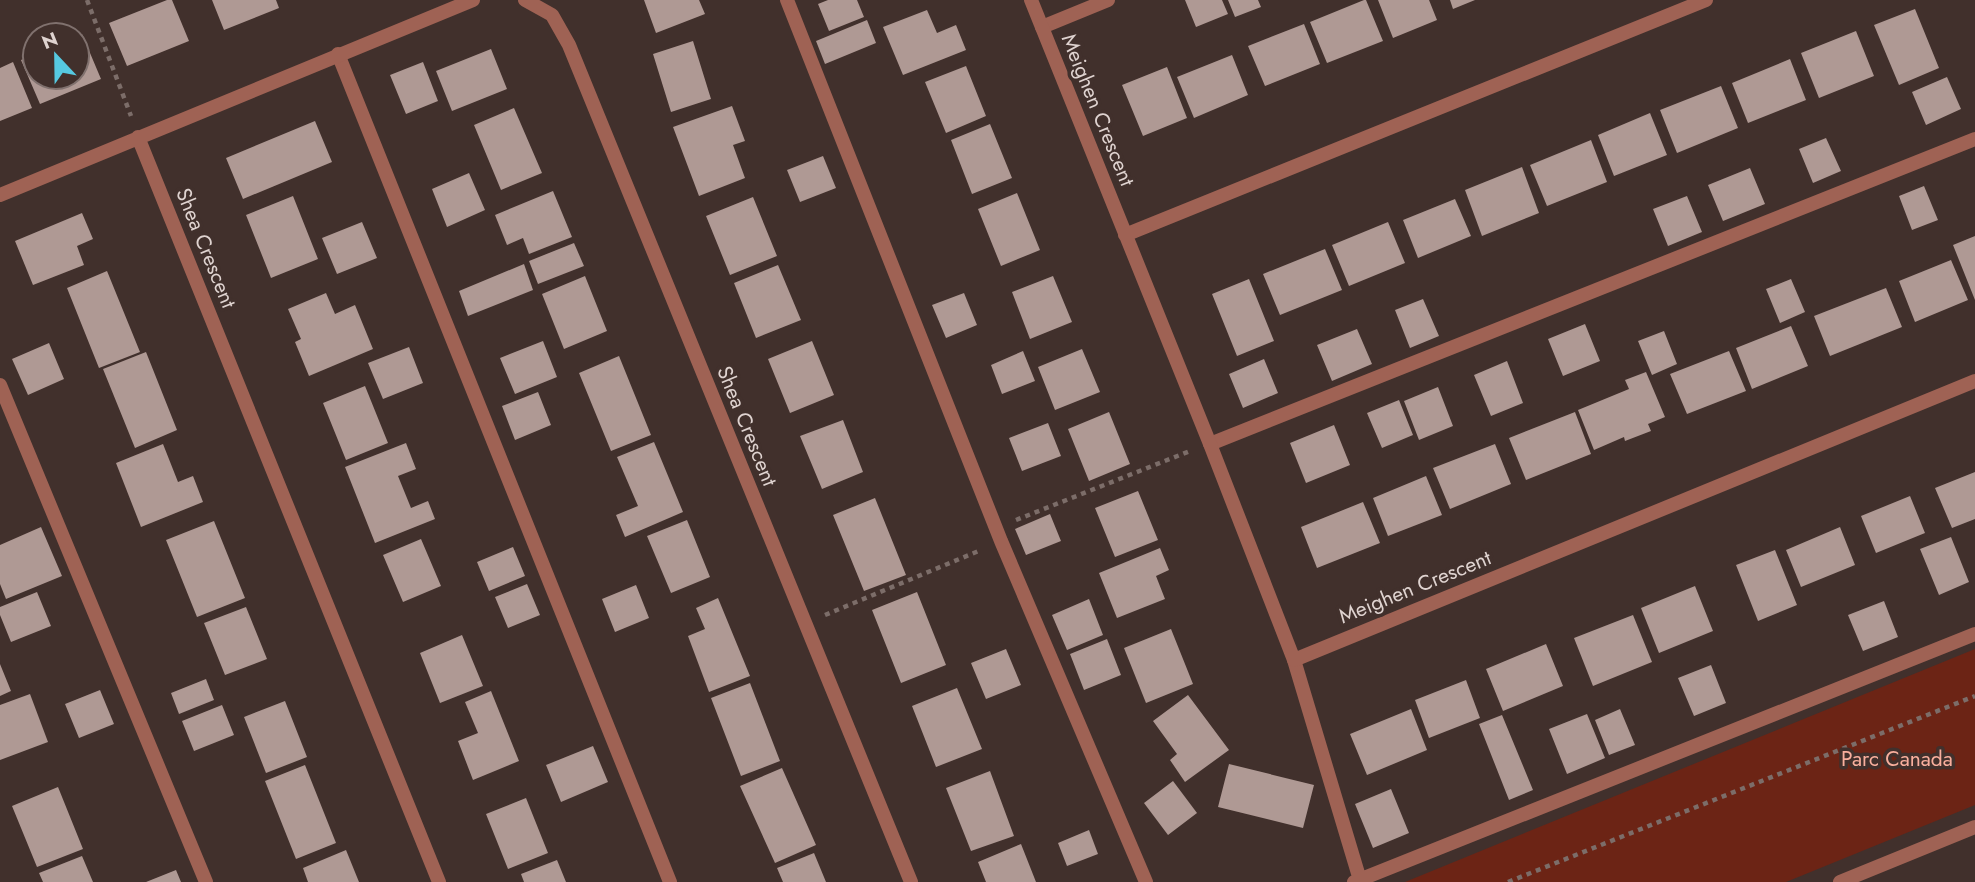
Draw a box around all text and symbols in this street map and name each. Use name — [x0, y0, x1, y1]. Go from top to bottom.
north arrow — [21, 21, 91, 91]
text: N — [38, 25, 62, 56]
street label: Meighen Crescent — [1054, 29, 1142, 191]
street label: Shea Crescent — [168, 183, 244, 313]
street label: Shea Crescent — [709, 361, 785, 491]
street label: Meighen Crescent — [1334, 543, 1496, 631]
park label: Parc Canada — [1841, 744, 1953, 774]

